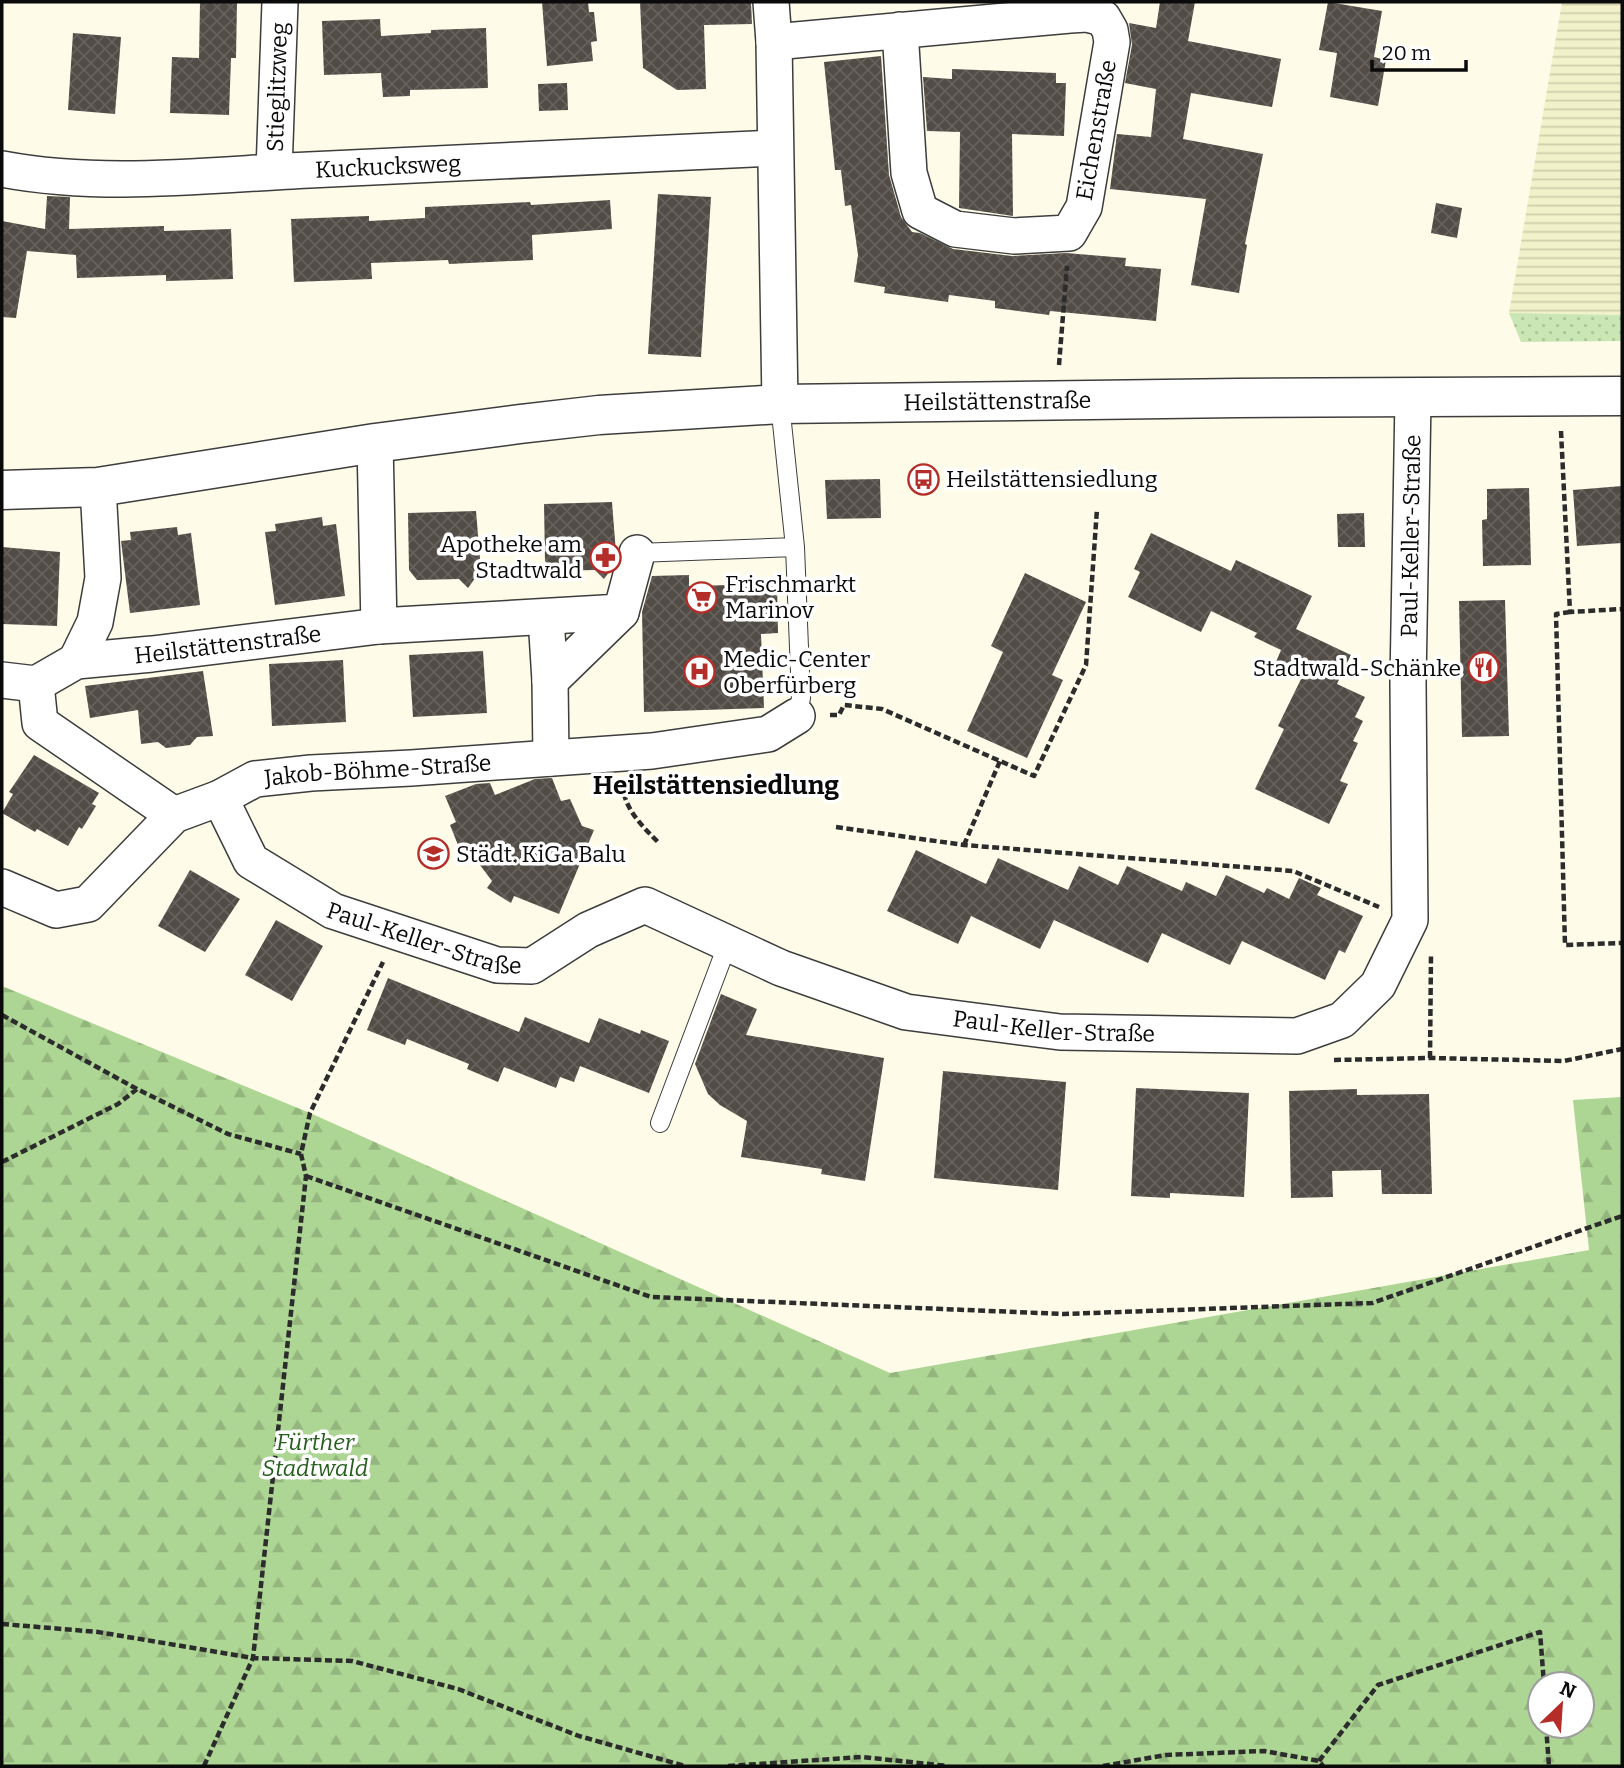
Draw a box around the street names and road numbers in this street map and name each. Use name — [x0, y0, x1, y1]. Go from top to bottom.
street label: Stieglitzweg — [261, 22, 293, 152]
street label: Eichenstraße — [1070, 57, 1122, 203]
street label: Kuckucksweg — [315, 149, 462, 184]
street label: Heilstättenstraße — [903, 386, 1092, 416]
street label: Paul-Keller-Straße — [1395, 434, 1426, 638]
street label: Heilstättenstraße — [133, 619, 323, 670]
street label: Jakob-Böhme-Straße — [262, 748, 492, 792]
street label: Paul-Keller-Straße — [323, 896, 522, 980]
street label: Paul-Keller-Straße — [951, 1004, 1155, 1048]

